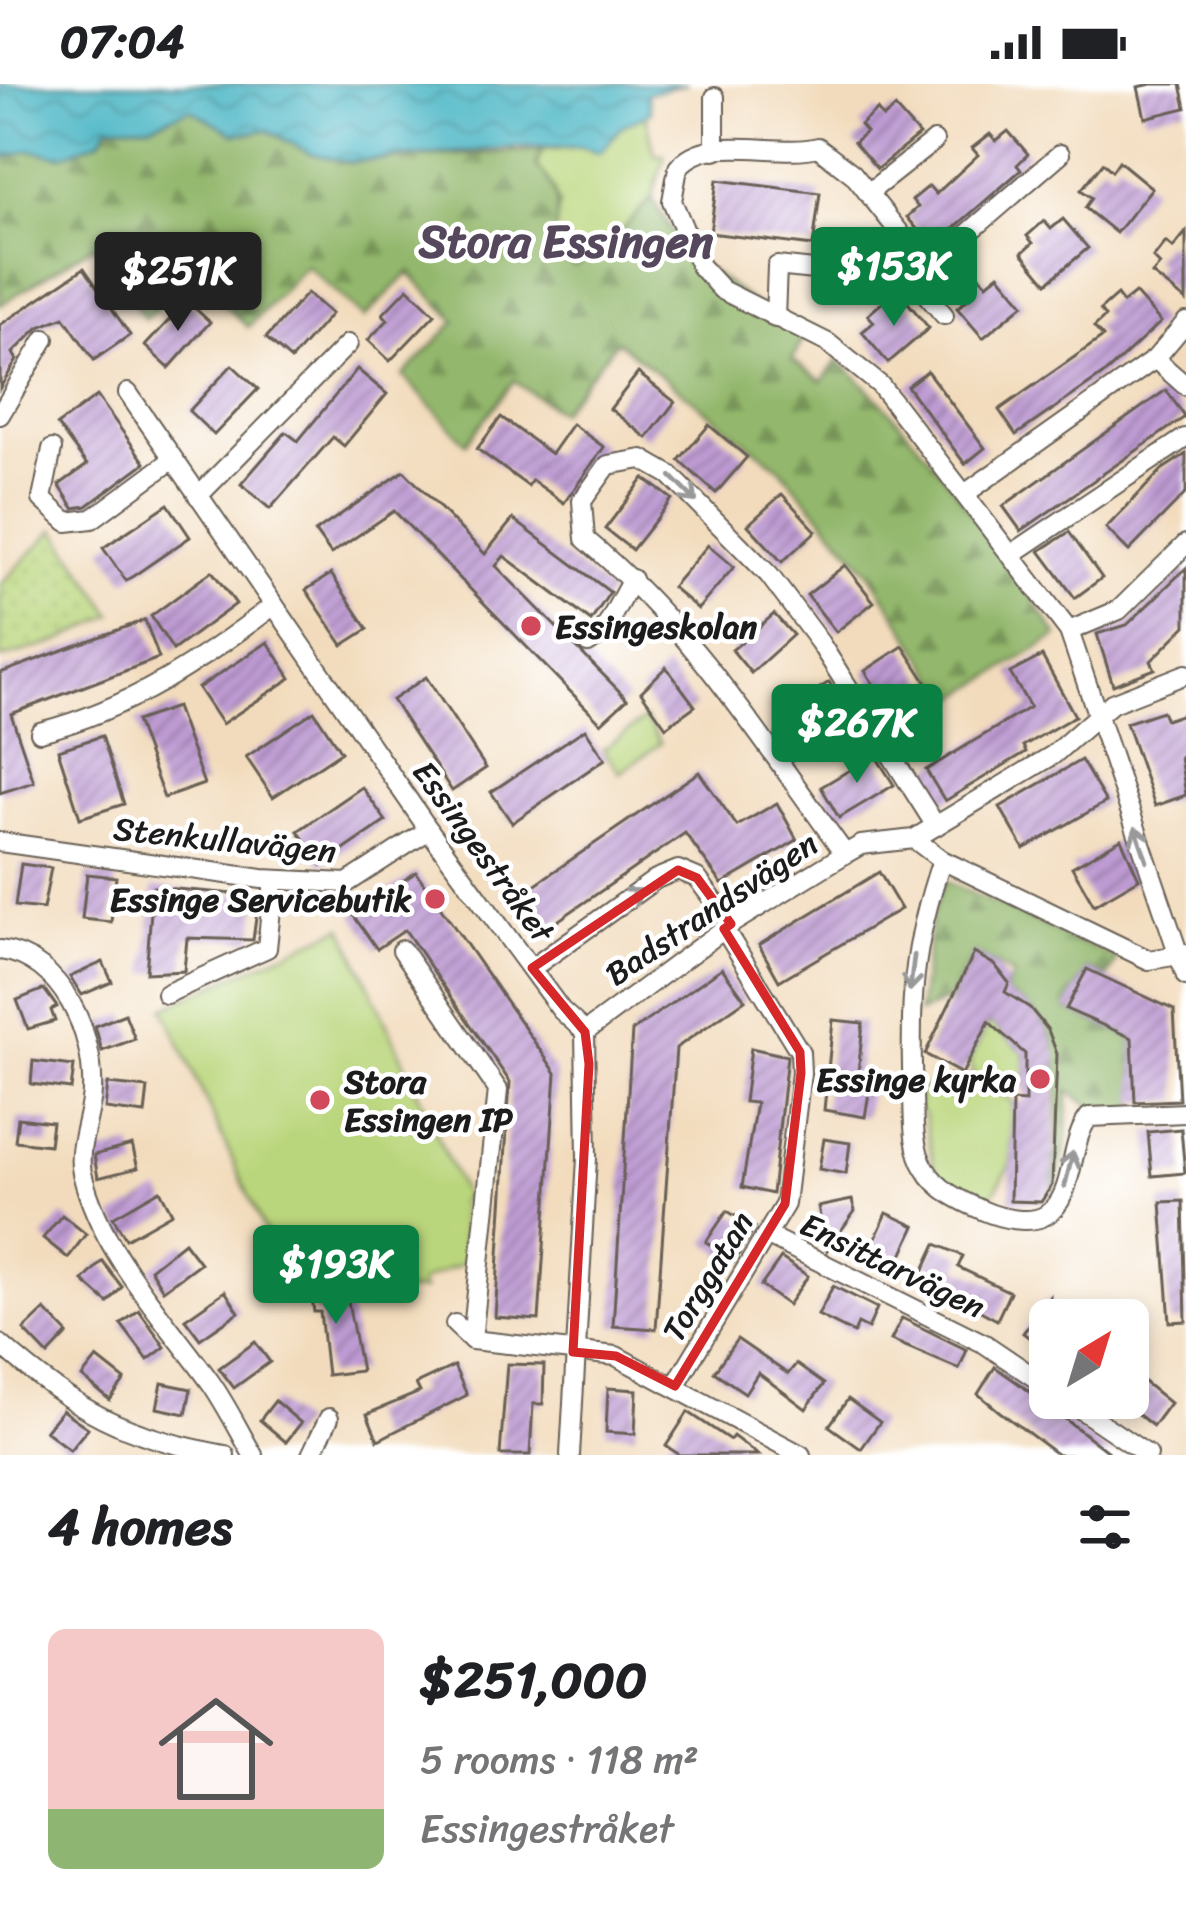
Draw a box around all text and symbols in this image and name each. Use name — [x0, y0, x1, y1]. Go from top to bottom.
text: 07:04 — [60, 2, 184, 82]
district label: Stora Essingen — [418, 202, 714, 282]
pin: $153K — [810, 227, 978, 329]
text: $153K — [838, 231, 950, 300]
pin: $251K — [94, 232, 262, 334]
text: $251K — [121, 236, 235, 305]
one-way arrow — [669, 475, 698, 503]
place label: Essingeskolan — [555, 598, 757, 656]
marker: Essingeskolan — [518, 613, 544, 639]
pin: $267K — [773, 684, 941, 786]
text: $267K — [799, 688, 915, 757]
street label: Essingestråket — [397, 748, 571, 957]
street label: Stenkullavägen — [111, 799, 339, 881]
street label: Badstrandsvägen — [593, 816, 830, 1002]
one-way arrow — [1129, 826, 1150, 863]
place label: Essinge Servicebutik — [110, 871, 412, 929]
marker: Essinge Servicebutik — [422, 886, 448, 912]
one-way arrow — [610, 888, 643, 913]
one-way arrow — [900, 952, 922, 991]
place label: Essinge kyrka — [816, 1051, 1016, 1109]
place label: Stora Essingen IP — [343, 1053, 514, 1149]
marker: Essinge kyrka — [1027, 1066, 1053, 1092]
marker: Stora Essingen IP — [307, 1087, 333, 1113]
one-way arrow — [1059, 1151, 1081, 1189]
street label: Ensittarvägen — [790, 1196, 995, 1336]
street label: Torggatan — [646, 1200, 770, 1353]
pin: $193K — [252, 1225, 420, 1327]
text: $193K — [280, 1229, 392, 1298]
north arrow — [1029, 1299, 1149, 1419]
map controls — [1029, 1299, 1149, 1419]
text: 4 homes — [48, 1482, 232, 1572]
icon: filters — [1072, 1494, 1138, 1560]
text: $251,000 — [420, 1635, 647, 1725]
icon: home — [144, 1677, 288, 1821]
text: 5 rooms · 118 m² — [420, 1725, 699, 1794]
text: Essingestråket — [420, 1794, 674, 1863]

